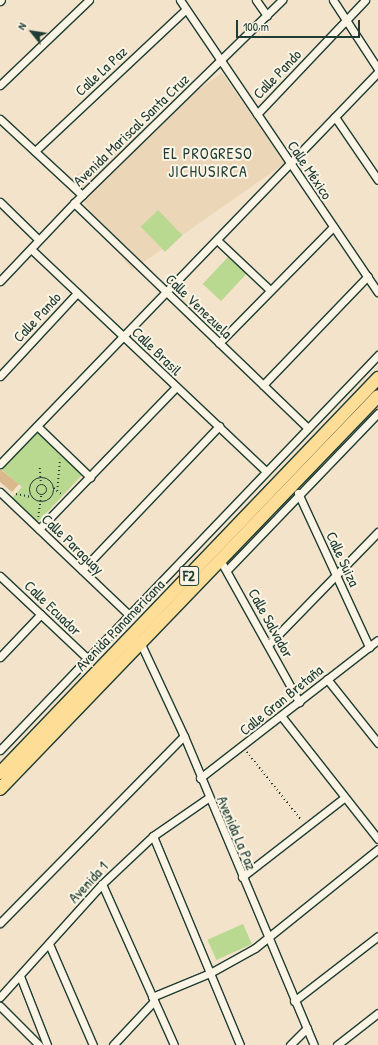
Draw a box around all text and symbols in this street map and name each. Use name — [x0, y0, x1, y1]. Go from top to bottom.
north arrow — [12, 12, 52, 52]
scale bar — [238, 12, 362, 38]
text: 100 m — [243, 18, 269, 35]
text: N — [14, 20, 29, 32]
street label: Calle La Paz — [71, 42, 131, 100]
street label: Calle Pando — [249, 46, 305, 102]
street label: Avenida Mariscal Santa Cruz — [69, 70, 193, 190]
street label: Calle México — [284, 137, 336, 203]
district label: EL PROGRESO JICHUSIRCA — [163, 143, 253, 181]
street label: Calle Venezuela — [162, 270, 236, 342]
street label: Calle Pando — [9, 288, 65, 346]
street label: Calle Brasil — [128, 323, 186, 379]
street label: Calle Paraguay — [38, 510, 108, 578]
street label: Calle Suiza — [322, 529, 364, 589]
road number: F2 — [179, 564, 199, 588]
street label: Avenida Panamericana — [72, 576, 168, 674]
street label: Calle Ecuador — [21, 577, 85, 639]
street label: Calle Salvador — [245, 585, 297, 661]
street label: Calle Gran Bretaña — [236, 661, 326, 739]
street label: Avenida La Paz — [213, 793, 261, 873]
street label: Avenida 1 — [64, 858, 112, 906]

